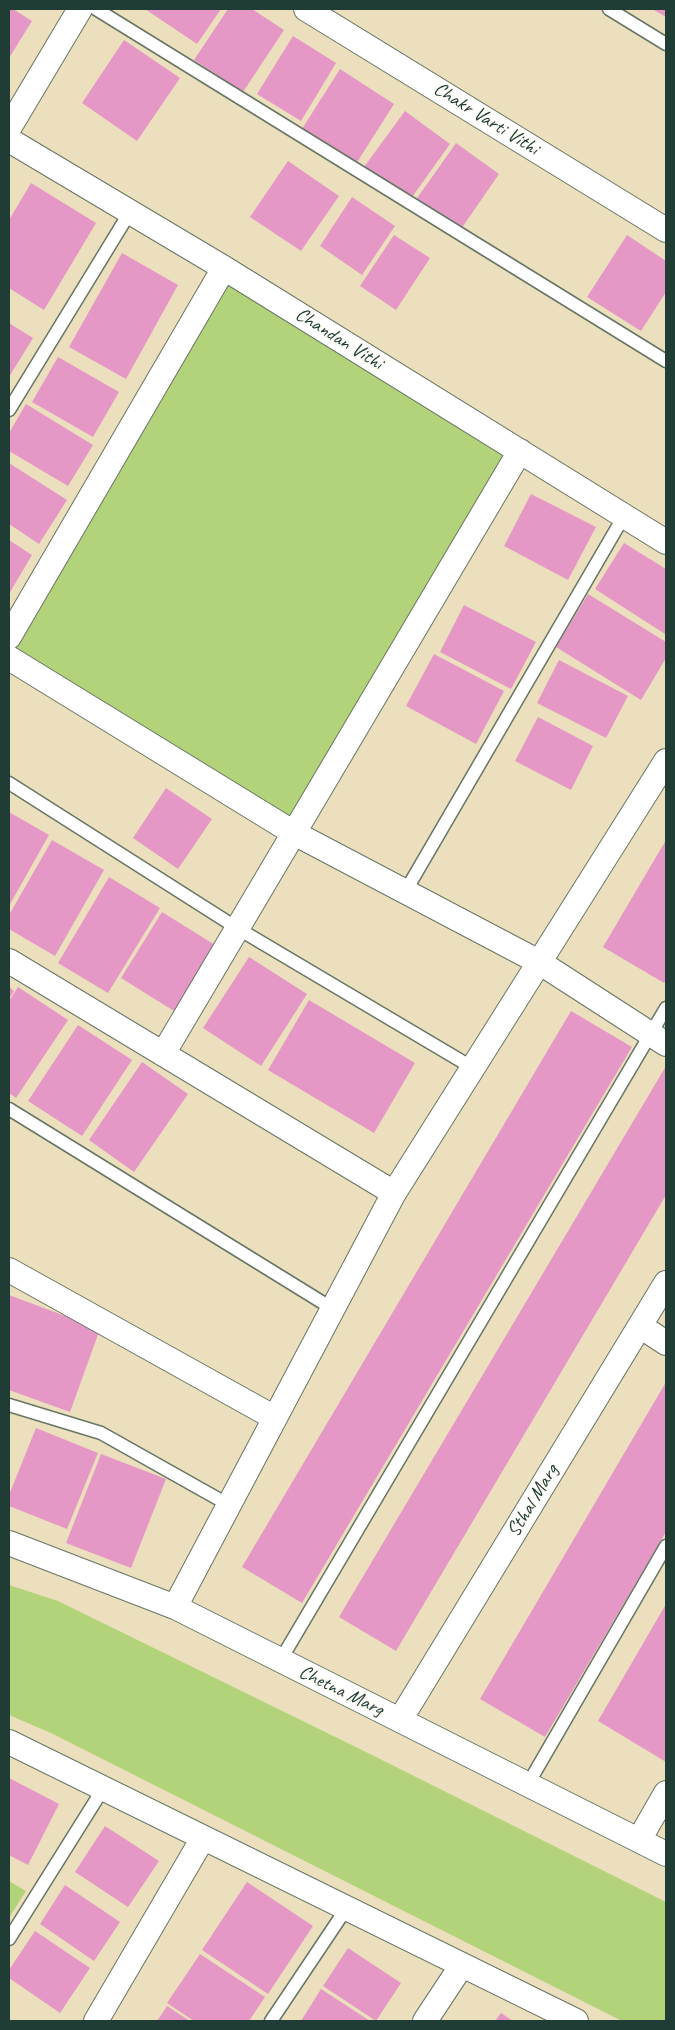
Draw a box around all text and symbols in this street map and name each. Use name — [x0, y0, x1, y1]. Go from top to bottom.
street label: Chakr Varti Vithi — [429, 77, 543, 161]
street label: Chandan Vithi — [291, 303, 387, 375]
street label: Sthal Marg — [502, 1460, 564, 1542]
street label: Chetna Marg — [295, 1660, 387, 1722]

